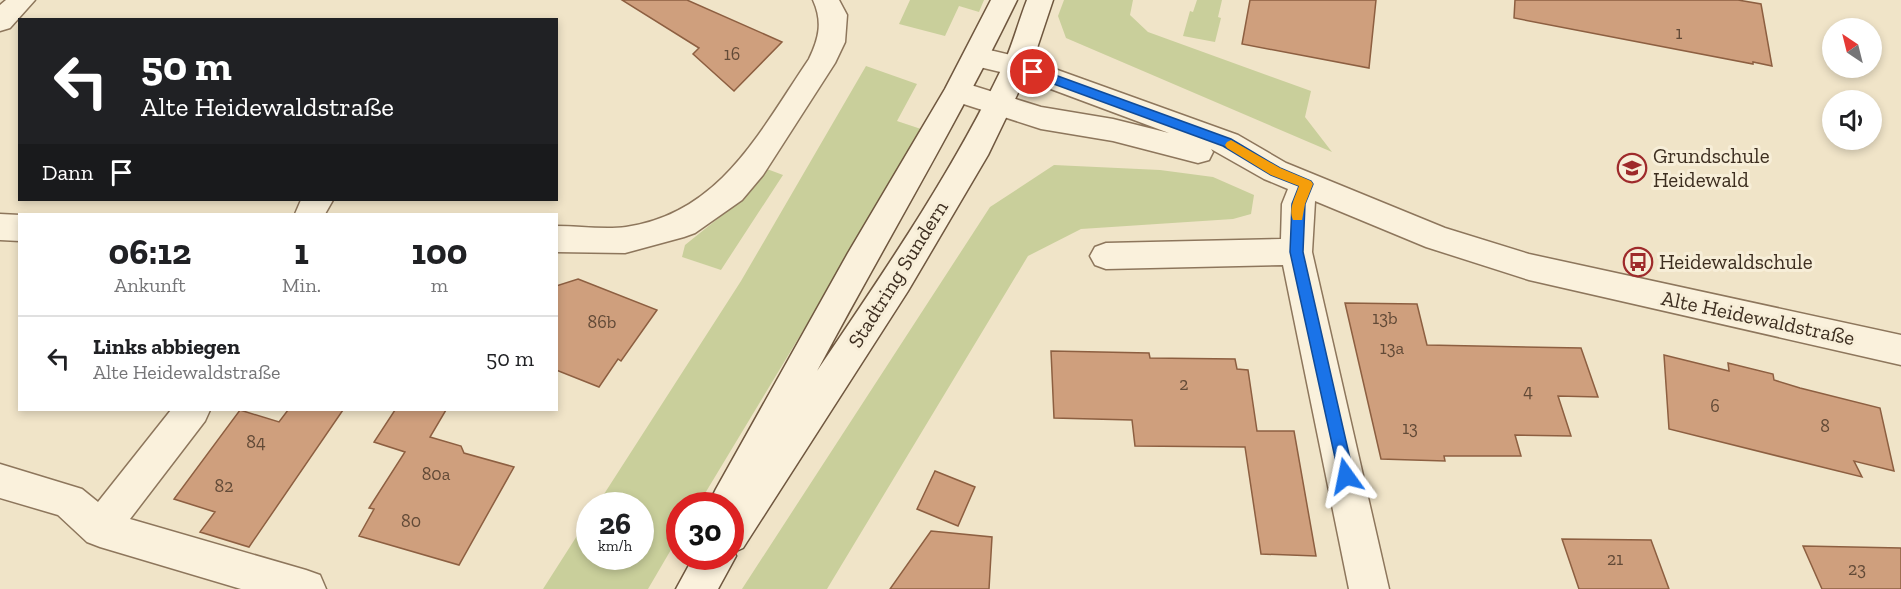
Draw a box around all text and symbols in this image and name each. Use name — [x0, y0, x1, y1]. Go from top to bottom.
north arrow — [1822, 18, 1882, 78]
map controls — [1822, 18, 1882, 150]
house number: 1 — [1676, 22, 1683, 44]
text: 50 m — [141, 40, 232, 91]
icon: left — [42, 42, 120, 120]
house number: 16 — [724, 43, 740, 65]
pin — [1007, 46, 1058, 97]
icon: arrive — [1016, 55, 1049, 88]
button: sound — [1822, 90, 1882, 150]
text: Alte Heidewaldstraße — [141, 91, 394, 123]
place label: Grundschule Heidewald — [1653, 143, 1770, 192]
school or university icon: Grundschule Heidewald — [1616, 152, 1648, 184]
icon: arrive — [105, 156, 138, 189]
text: Dann — [42, 159, 93, 186]
street label: Stadtring Sundern — [842, 196, 953, 352]
text: 06:12 — [109, 230, 191, 273]
text: 1 — [294, 230, 309, 273]
text: 100 — [411, 230, 467, 273]
bus stop icon: Heidewaldschule — [1622, 246, 1654, 278]
place label: Heidewaldschule — [1659, 249, 1813, 274]
text: Ankunft — [114, 273, 186, 297]
text: Min. — [282, 273, 321, 297]
text: m — [431, 273, 448, 297]
street label: Alte Heidewaldstraße — [1659, 285, 1857, 350]
house number: 13b — [1372, 307, 1398, 329]
house number: 86b — [588, 311, 616, 333]
text: Links abbiegen — [93, 333, 240, 360]
house number: 13a — [1380, 337, 1405, 359]
icon: left — [42, 342, 75, 375]
text: 50 m — [486, 345, 534, 372]
text: Alte Heidewaldstraße — [93, 360, 280, 384]
house number: 2 — [1179, 373, 1189, 395]
house number: 4 — [1523, 380, 1533, 402]
house number: 6 — [1710, 395, 1720, 417]
house number: 8 — [1820, 415, 1830, 437]
house number: 13 — [1402, 417, 1418, 439]
house number: 84 — [246, 431, 266, 453]
position arrow — [1314, 444, 1378, 508]
house number: 80a — [422, 463, 451, 485]
house number: 82 — [215, 475, 233, 497]
speed limit sign: 30 — [666, 492, 744, 570]
text: 26 — [599, 506, 631, 542]
house number: 80 — [401, 510, 421, 532]
text: km/h — [598, 537, 632, 555]
house number: 21 — [1607, 548, 1623, 570]
house number: 23 — [1848, 558, 1866, 580]

